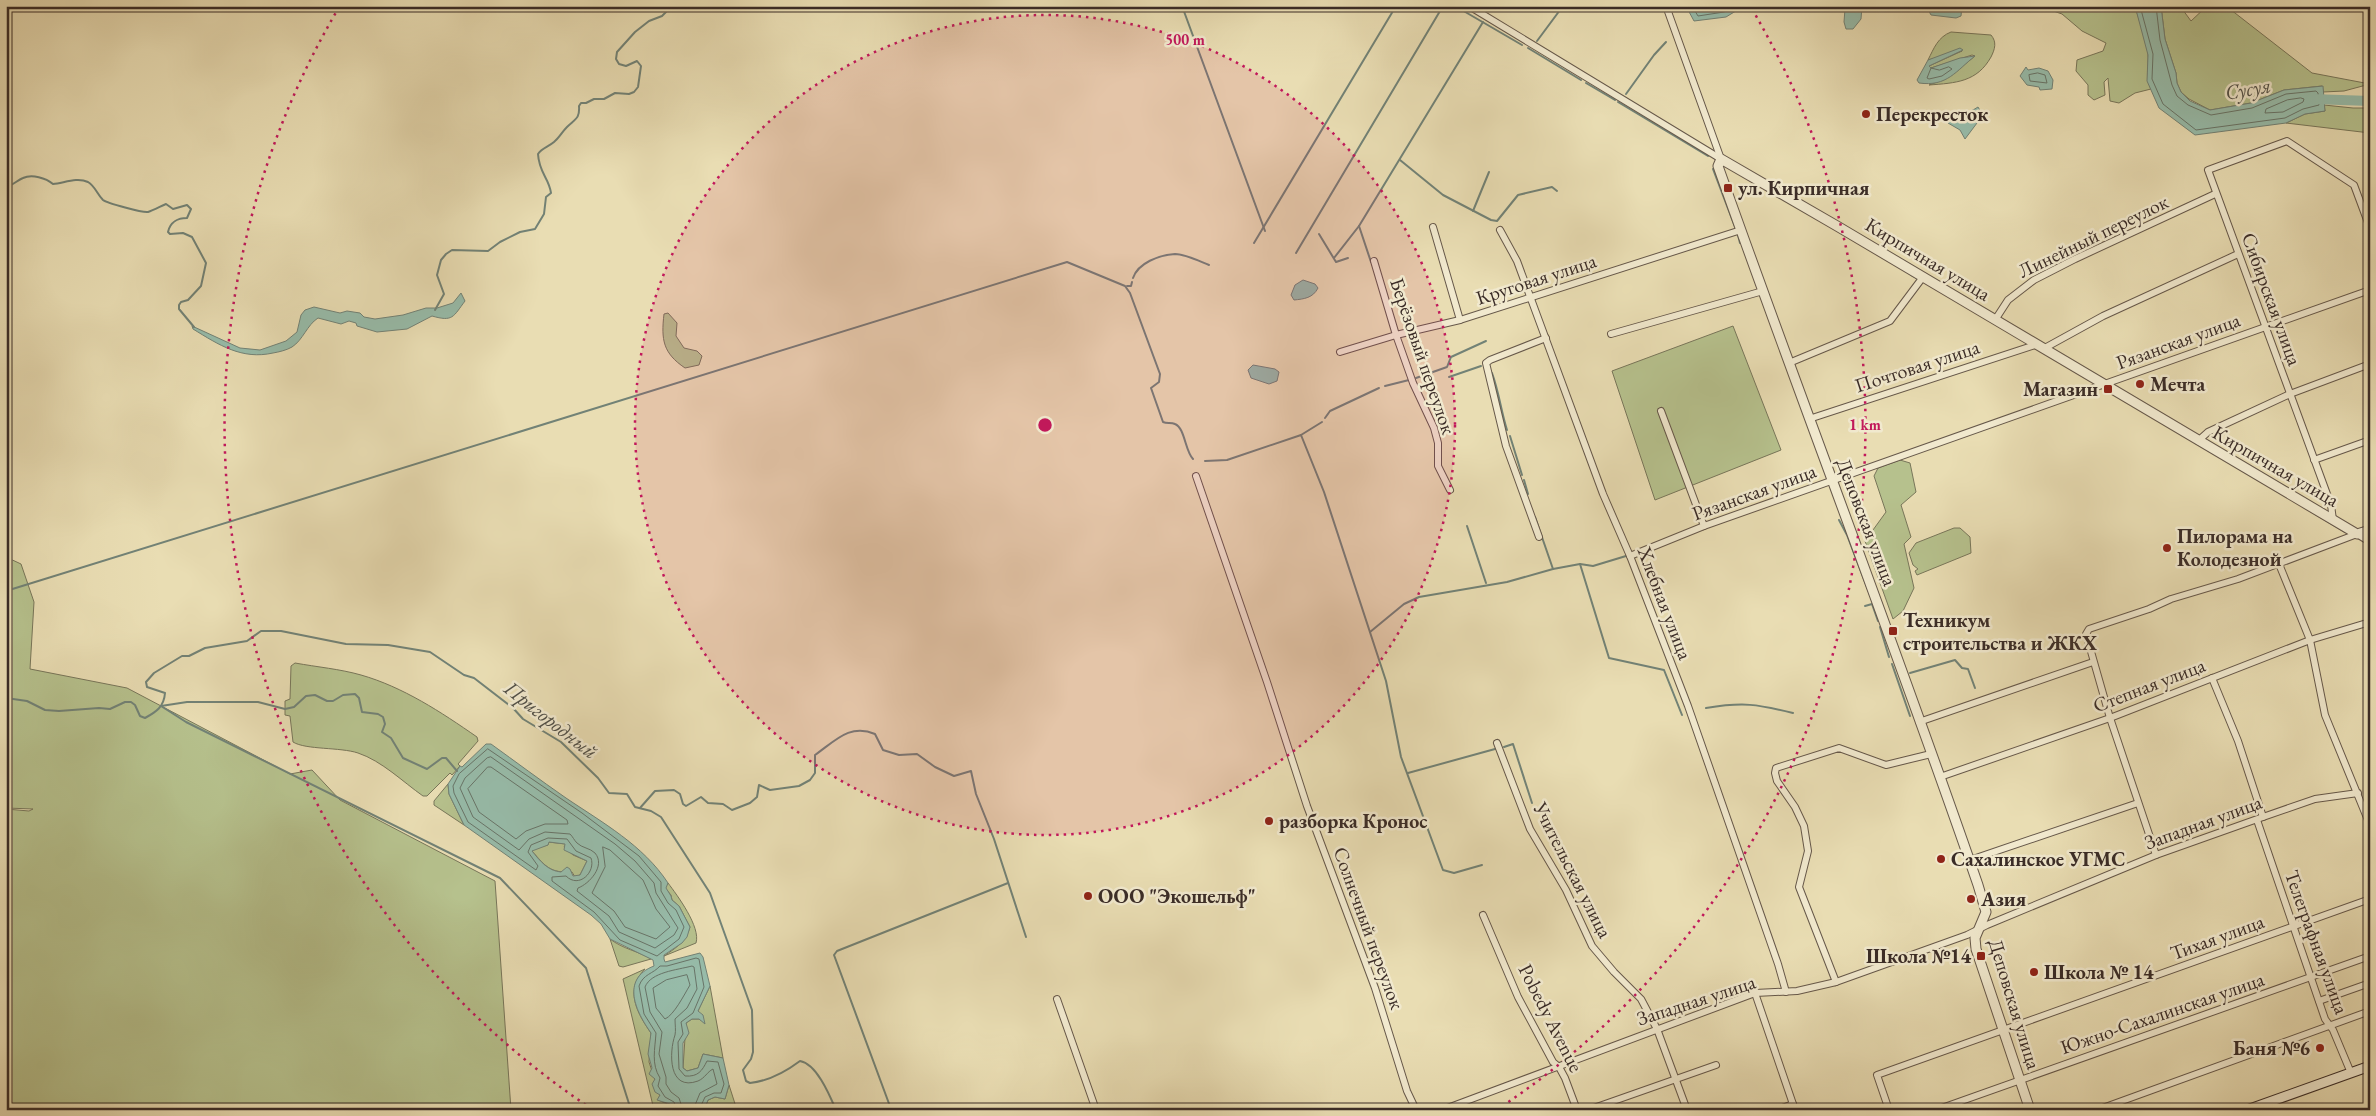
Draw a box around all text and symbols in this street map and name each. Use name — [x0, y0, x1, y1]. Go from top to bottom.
text: 500 m — [1165, 30, 1205, 49]
water label: Сусуя — [2223, 71, 2273, 106]
place label: Перекресток — [1876, 101, 1988, 127]
marker: Перекресток — [1860, 108, 1872, 120]
place label: ул. Кирпичная — [1738, 175, 1870, 201]
marker: ул. Кирпичная — [1722, 182, 1734, 194]
street label: Линейный переулок — [2014, 188, 2173, 284]
street label: Кирпичная улица — [1861, 211, 1995, 307]
street label: Сибирская улица — [2236, 229, 2308, 369]
street label: Круговая улица — [1473, 247, 1599, 311]
street label: Берёзовый переулок — [1384, 274, 1462, 438]
street label: Рязанская улица — [2112, 307, 2244, 375]
street label: Почтовая улица — [1851, 334, 1983, 398]
place label: Мечта — [2150, 371, 2206, 397]
place label: Магазин — [2023, 376, 2098, 402]
marker: Мечта — [2134, 378, 2146, 390]
marker: Магазин — [2102, 383, 2114, 395]
text: 1 km — [1849, 415, 1881, 434]
centre of rings — [1036, 416, 1054, 434]
street label: Кирпичная улица — [2208, 419, 2344, 513]
street label: Деповская улица — [1831, 454, 1903, 590]
street label: Рязанская улица — [1688, 458, 1820, 526]
place label: Пилорама на Колодезной — [2177, 523, 2293, 572]
street label: Хлебная улица — [1631, 542, 1698, 663]
marker: Пилорама на Колодезной — [2161, 542, 2173, 554]
place label: Техникум строительства и ЖКХ — [1903, 607, 2097, 656]
marker: Техникум строительства и ЖКХ — [1887, 625, 1899, 637]
street label: Степная улица — [2089, 652, 2209, 718]
water label: Пригородный — [498, 674, 604, 765]
street label: Западная улица — [2141, 789, 2265, 855]
street label: Учительская улица — [1527, 797, 1618, 942]
place label: разборка Кронос — [1279, 808, 1427, 834]
marker: разборка Кронос — [1263, 815, 1275, 827]
street label: Солнечный переулок — [1328, 843, 1411, 1013]
place label: Сахалинское УГМС — [1951, 846, 2125, 872]
marker: Сахалинское УГМС — [1935, 853, 1947, 865]
street label: Телеграфная улица — [2279, 866, 2355, 1018]
place label: ООО "Экошельф" — [1098, 883, 1256, 909]
place label: Азия — [1980, 886, 2027, 912]
marker: ООО "Экошельф" — [1082, 890, 1094, 902]
marker: Азия — [1965, 893, 1977, 905]
street label: Тихая улица — [2167, 908, 2267, 966]
street label: Деповская улица — [1983, 936, 2047, 1072]
place label: Школа №14 — [1866, 943, 1971, 969]
marker: Школа №14 — [1975, 950, 1987, 962]
street label: Pobedy Avenue — [1513, 959, 1589, 1077]
place label: Школа № 14 — [2044, 959, 2154, 985]
marker: Школа № 14 — [2028, 966, 2040, 978]
street label: Южно-Сахалинская улица — [2057, 966, 2267, 1060]
street label: Западная улица — [1633, 969, 1759, 1031]
place label: Баня №6 — [2233, 1035, 2310, 1061]
marker: Баня №6 — [2314, 1042, 2326, 1054]

